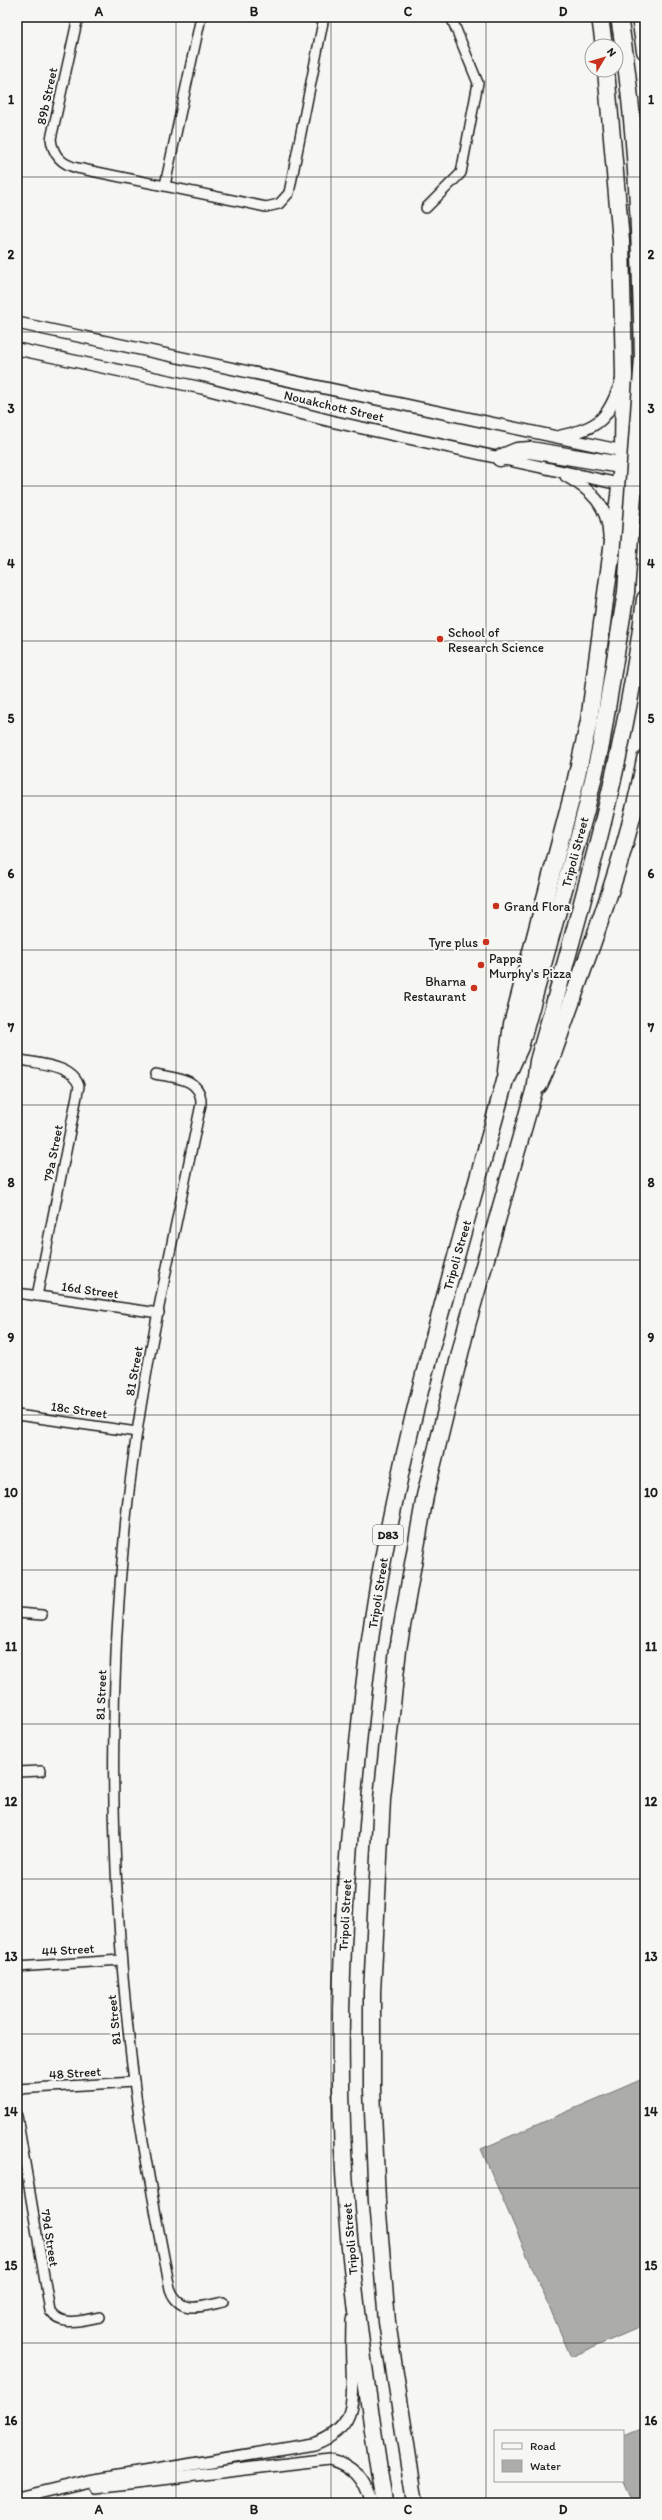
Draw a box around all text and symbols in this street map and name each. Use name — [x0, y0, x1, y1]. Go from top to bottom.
text: A — [94, 4, 104, 19]
text: B — [250, 4, 259, 19]
text: C — [404, 4, 413, 19]
text: D — [559, 4, 568, 19]
north arrow — [584, 38, 624, 78]
text: N — [604, 45, 619, 59]
street label: 89b Street — [34, 66, 60, 126]
text: 1 — [8, 92, 14, 107]
text: 1 — [648, 92, 654, 107]
text: 2 — [8, 247, 15, 262]
text: 2 — [648, 247, 655, 262]
street label: Nouakchott Street — [283, 387, 386, 425]
text: 3 — [7, 401, 15, 416]
text: 3 — [647, 401, 655, 416]
text: 4 — [7, 556, 15, 571]
text: 4 — [647, 556, 655, 571]
place label: School of Research Science — [448, 625, 544, 655]
marker: School of Research Science — [435, 634, 445, 644]
text: 5 — [8, 711, 15, 726]
text: 5 — [648, 711, 655, 726]
street label: Tripoli Street — [558, 815, 592, 889]
text: 6 — [8, 866, 15, 881]
text: 6 — [648, 866, 655, 881]
place label: Grand Flora — [504, 899, 571, 914]
marker: Grand Flora — [491, 901, 501, 911]
place label: Tyre plus — [428, 935, 478, 950]
marker: Tyre plus — [481, 937, 491, 947]
place label: Pappa Murphy's Pizza — [489, 951, 572, 981]
marker: Pappa Murphy's Pizza — [476, 960, 486, 970]
place label: Bharna Restaurant — [404, 974, 467, 1004]
marker: Bharna Restaurant — [469, 983, 479, 993]
text: 7 — [7, 1020, 15, 1035]
text: 7 — [647, 1020, 655, 1035]
street label: 79a Street — [40, 1123, 66, 1183]
text: 8 — [7, 1175, 15, 1190]
text: 8 — [647, 1175, 655, 1190]
street label: Tripoli Street — [440, 1218, 474, 1292]
street label: 16d Street — [60, 1279, 120, 1301]
text: 9 — [8, 1330, 15, 1345]
text: 9 — [648, 1330, 655, 1345]
street label: 81 Street — [122, 1345, 146, 1397]
street label: 18c Street — [50, 1399, 108, 1421]
text: 10 — [4, 1485, 18, 1500]
text: 10 — [644, 1485, 658, 1500]
road number: D83 — [373, 1525, 403, 1545]
street label: Tripoli Street — [365, 1556, 391, 1630]
text: 11 — [5, 1639, 17, 1654]
text: 11 — [645, 1639, 657, 1654]
street label: 81 Street — [93, 1669, 109, 1720]
text: 12 — [5, 1794, 18, 1809]
text: 12 — [645, 1794, 658, 1809]
street label: Tripoli Street — [336, 1878, 354, 1951]
street label: 44 Street — [41, 1941, 95, 1959]
text: 13 — [4, 1949, 18, 1964]
text: 13 — [644, 1949, 658, 1964]
street label: 81 Street — [104, 1994, 124, 2046]
street label: 48 Street — [48, 2064, 102, 2082]
text: 14 — [4, 2104, 18, 2119]
text: 14 — [644, 2104, 658, 2119]
street label: Tripoli Street — [339, 2202, 361, 2276]
street label: 79d Street — [38, 2208, 62, 2268]
text: 15 — [5, 2258, 18, 2273]
text: 15 — [645, 2258, 658, 2273]
text: 16 — [5, 2413, 18, 2428]
text: 16 — [645, 2413, 658, 2428]
legend — [494, 2430, 624, 2482]
text: Road — [530, 2439, 556, 2453]
text: Water — [530, 2459, 561, 2473]
text: A — [94, 2502, 104, 2517]
text: B — [250, 2502, 259, 2517]
text: C — [404, 2502, 413, 2517]
text: D — [559, 2502, 568, 2517]

